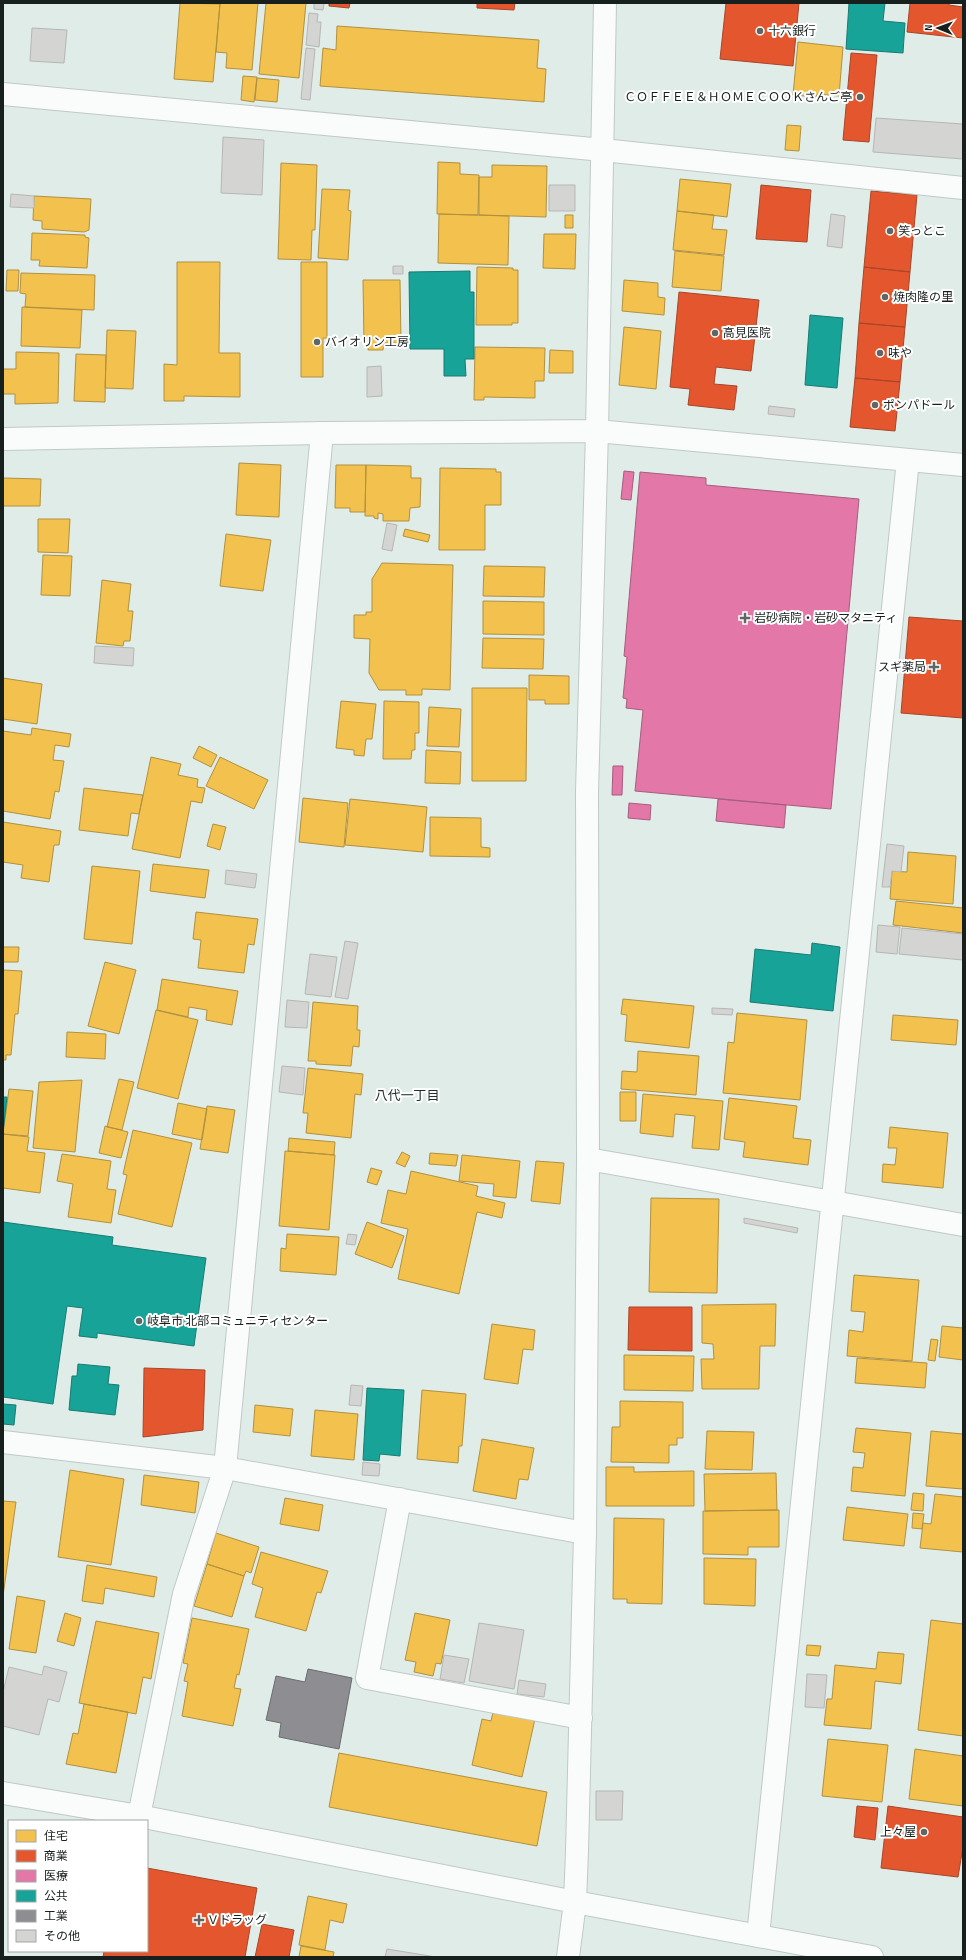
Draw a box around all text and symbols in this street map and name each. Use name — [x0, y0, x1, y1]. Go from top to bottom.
north arrow — [918, 8, 958, 48]
place label: 十六銀行 — [768, 24, 816, 39]
text: N — [922, 25, 935, 31]
marker: 十六銀行 — [755, 26, 765, 36]
place label: ＣＯＦＦＥＥ＆ＨＯＭＥＣＯＯＫさんご亭 — [624, 90, 852, 105]
marker: ＣＯＦＦＥＥ＆ＨＯＭＥＣＯＯＫさんご亭 — [855, 92, 865, 102]
place label: 笑っとこ — [898, 224, 946, 239]
marker: 笑っとこ — [885, 226, 895, 236]
place label: 焼肉隆の里 — [893, 290, 953, 305]
marker: 焼肉隆の里 — [880, 292, 890, 302]
place label: 高見医院 — [723, 326, 771, 341]
marker: 高見医院 — [710, 328, 720, 338]
place label: バイオリン工房 — [325, 335, 409, 350]
marker: バイオリン工房 — [312, 337, 322, 347]
place label: 味や — [888, 346, 912, 361]
marker: 味や — [875, 348, 885, 358]
place label: ポンパドール — [883, 398, 955, 413]
marker: ポンパドール — [870, 400, 880, 410]
place label: 岩砂病院・岩砂マタニティ — [754, 611, 897, 626]
marker: 岩砂病院・岩砂マタニティ — [739, 612, 751, 624]
place label: スギ薬局 — [878, 660, 926, 675]
marker: スギ薬局 — [929, 662, 939, 672]
district label: 八代一丁目 — [374, 1088, 440, 1104]
place label: 岐阜市 北部コミュニティセンター — [147, 1314, 328, 1329]
marker: 岐阜市 北部コミュニティセンター — [134, 1316, 144, 1326]
legend — [8, 1820, 148, 1952]
place label: 上々屋 — [880, 1825, 916, 1840]
marker: 上々屋 — [919, 1827, 929, 1837]
text: 住宅 — [44, 1829, 68, 1844]
text: 商業 — [44, 1849, 68, 1864]
text: 医療 — [44, 1869, 68, 1884]
text: 公共 — [44, 1889, 68, 1904]
text: 工業 — [44, 1909, 68, 1924]
place label: Ｖドラッグ — [207, 1913, 267, 1928]
marker: Ｖドラッグ — [194, 1915, 204, 1925]
text: その他 — [44, 1929, 80, 1944]

